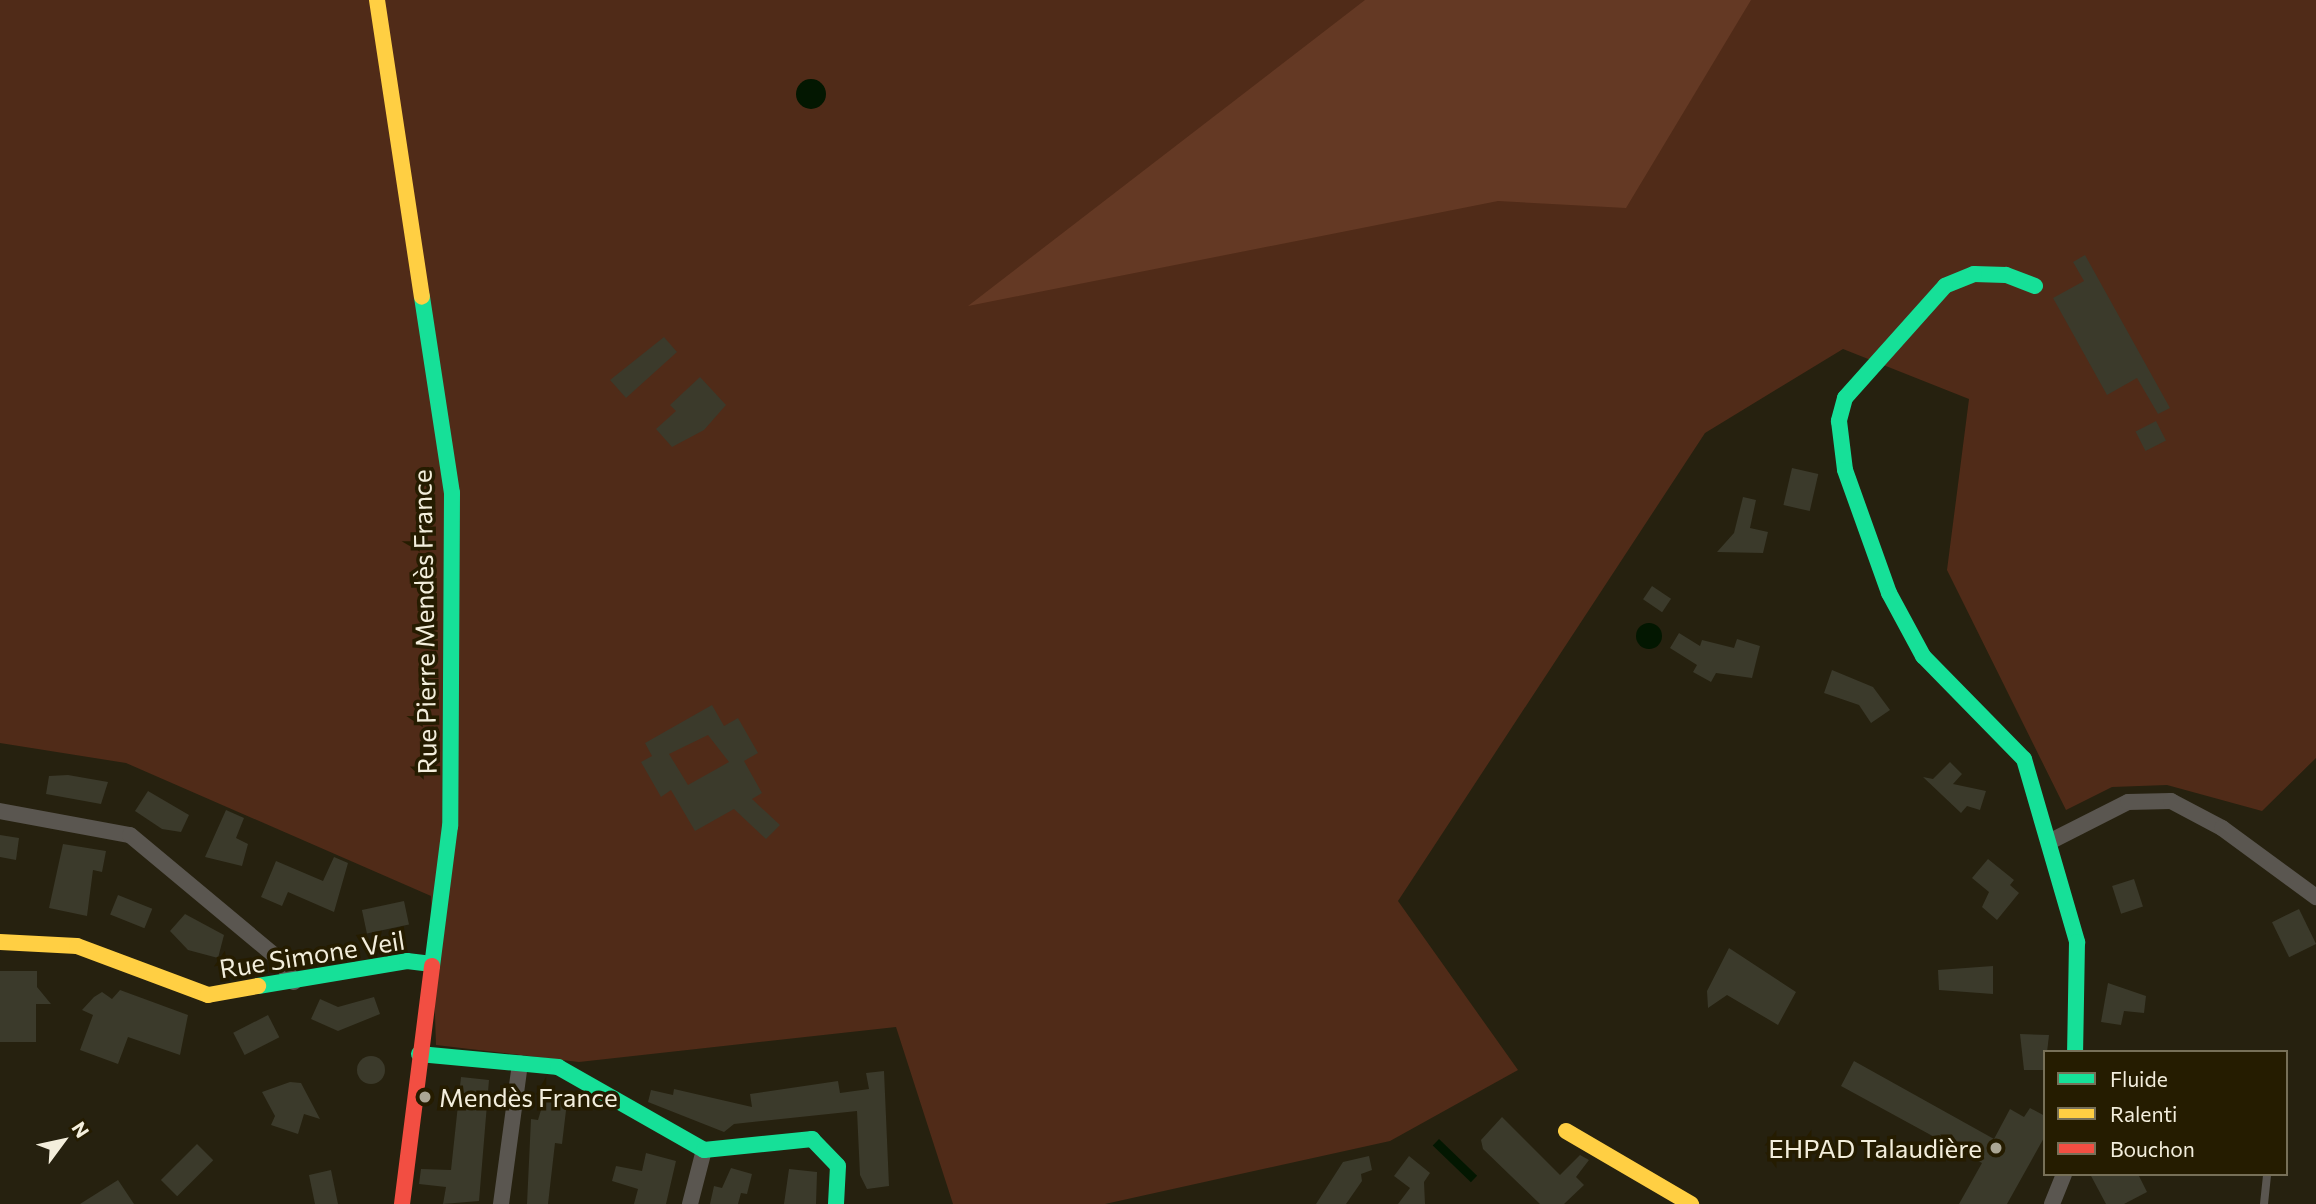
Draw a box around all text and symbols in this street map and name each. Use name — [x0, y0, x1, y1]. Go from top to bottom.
street label: Rue Pierre Mendès France — [406, 469, 442, 775]
street label: Rue Simone Veil — [217, 924, 407, 984]
legend — [2043, 1050, 2288, 1176]
text: Fluide — [2110, 1066, 2168, 1091]
place label: Mendès France — [439, 1081, 618, 1113]
marker: Mendès France — [417, 1089, 433, 1105]
text: Ralenti — [2110, 1101, 2177, 1126]
north arrow — [28, 1106, 98, 1176]
text: N — [67, 1117, 95, 1142]
place label: EHPAD Talaudière — [1768, 1132, 1982, 1164]
text: Bouchon — [2110, 1136, 2195, 1161]
marker: EHPAD Talaudière — [1988, 1140, 2004, 1156]

